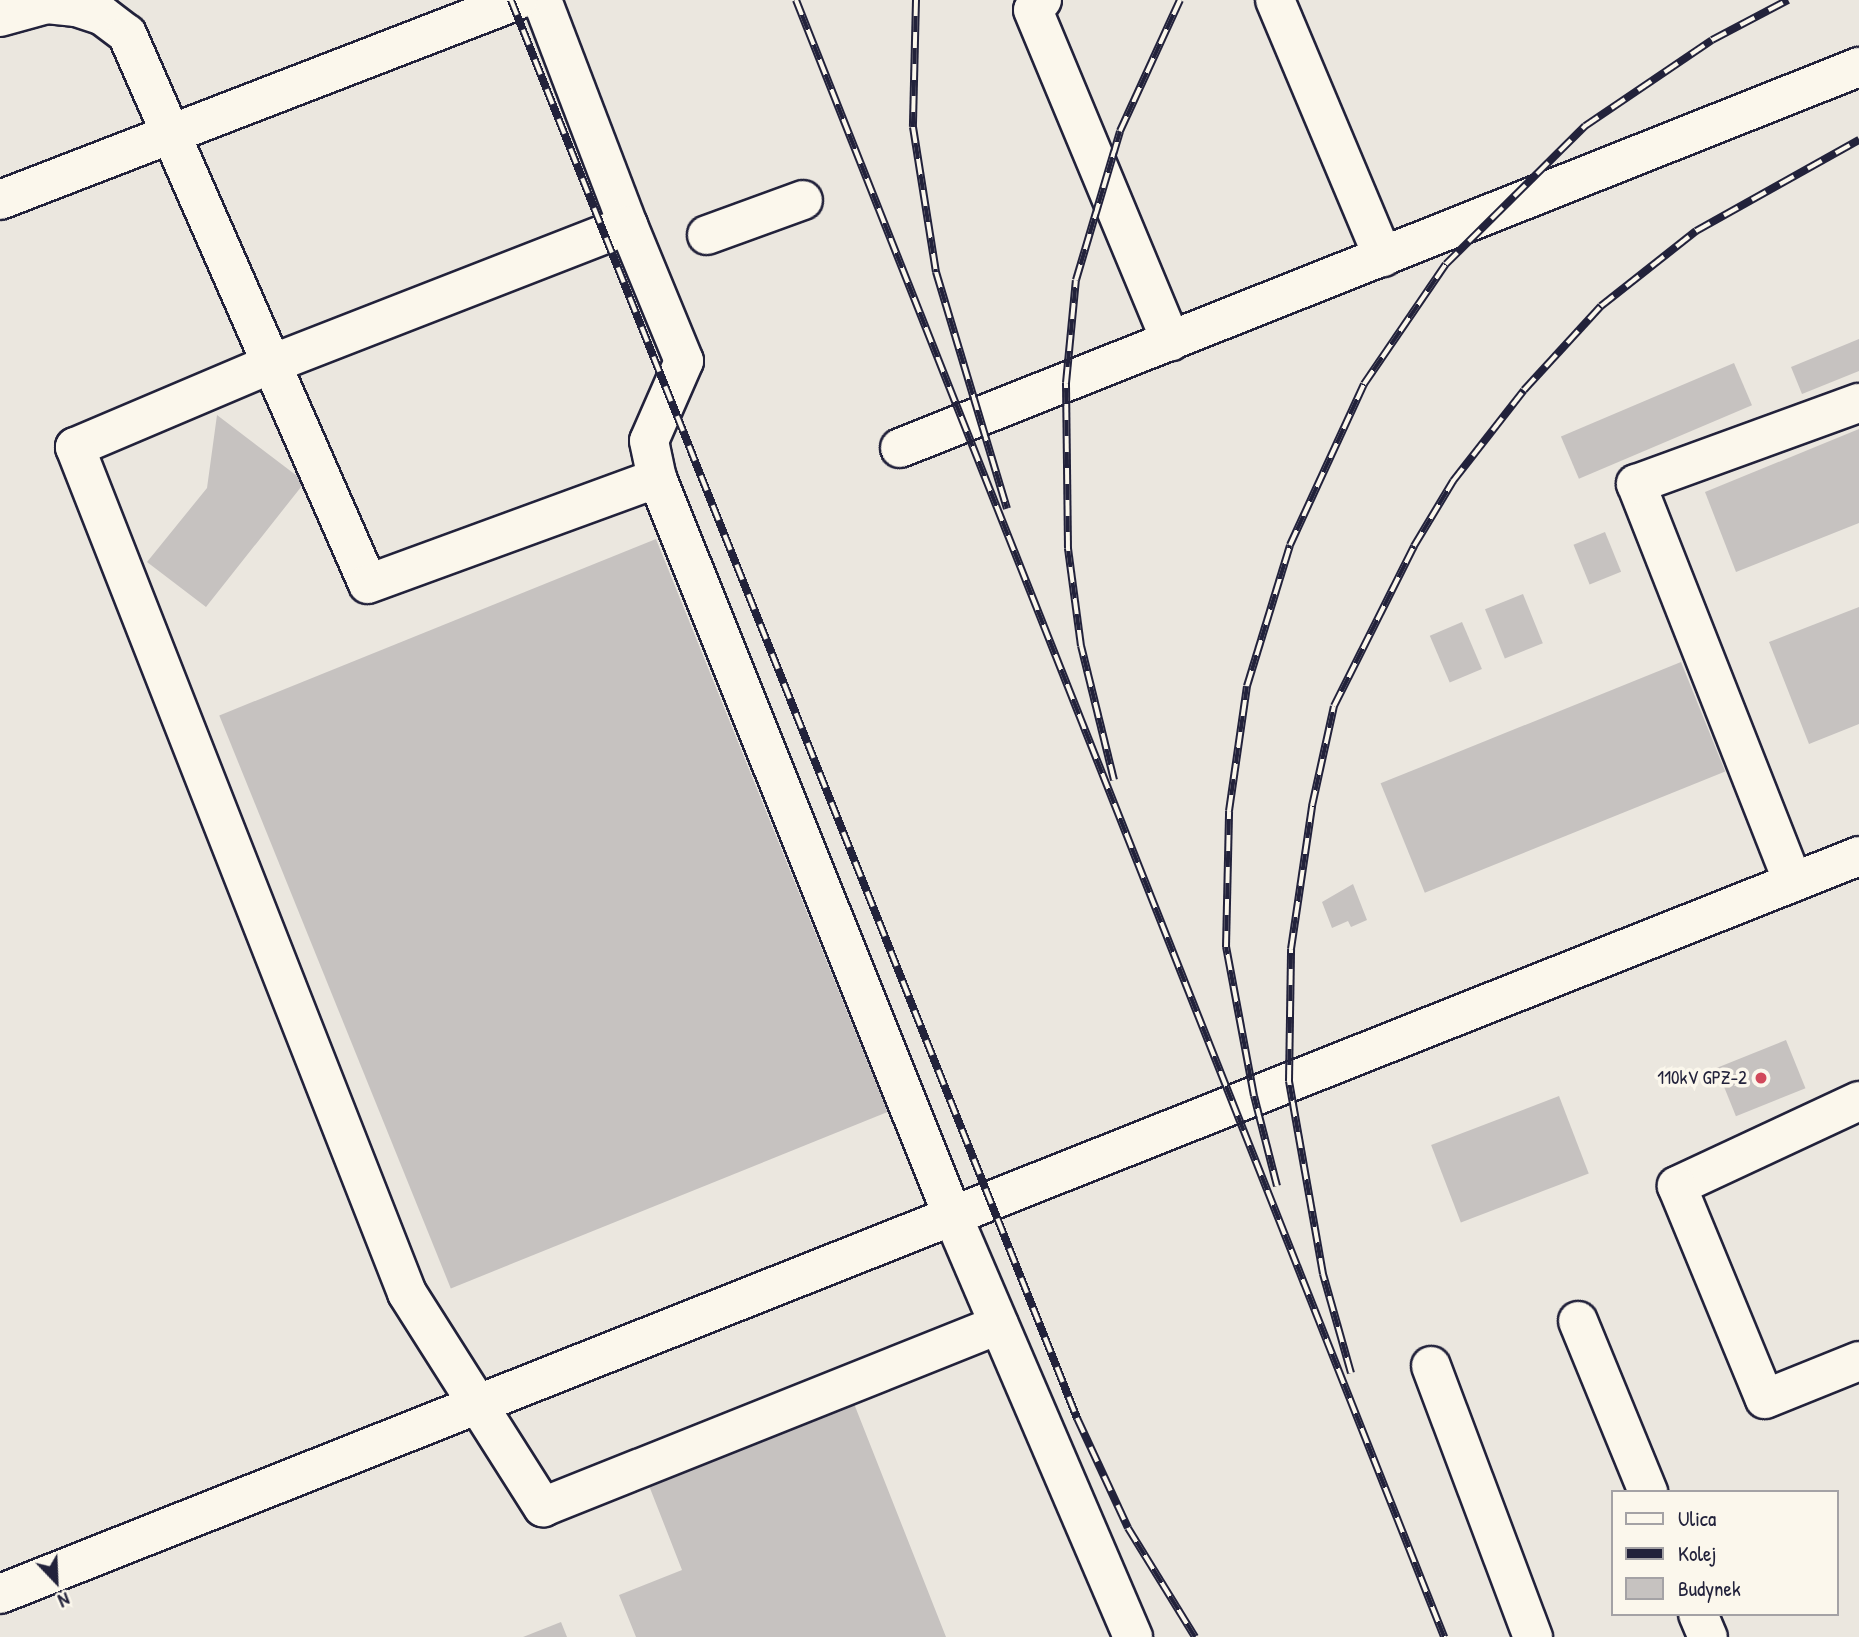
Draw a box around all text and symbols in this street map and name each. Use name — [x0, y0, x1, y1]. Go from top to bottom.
place label: 110kV GPZ-2 — [1657, 1067, 1747, 1089]
marker: 110kV GPZ-2 — [1753, 1070, 1769, 1086]
legend — [1610, 1490, 1838, 1616]
text: Ulica — [1678, 1504, 1716, 1533]
text: Kolej — [1678, 1539, 1716, 1568]
north arrow — [21, 1546, 91, 1616]
text: Budynek — [1678, 1574, 1741, 1603]
text: N — [54, 1586, 74, 1614]

